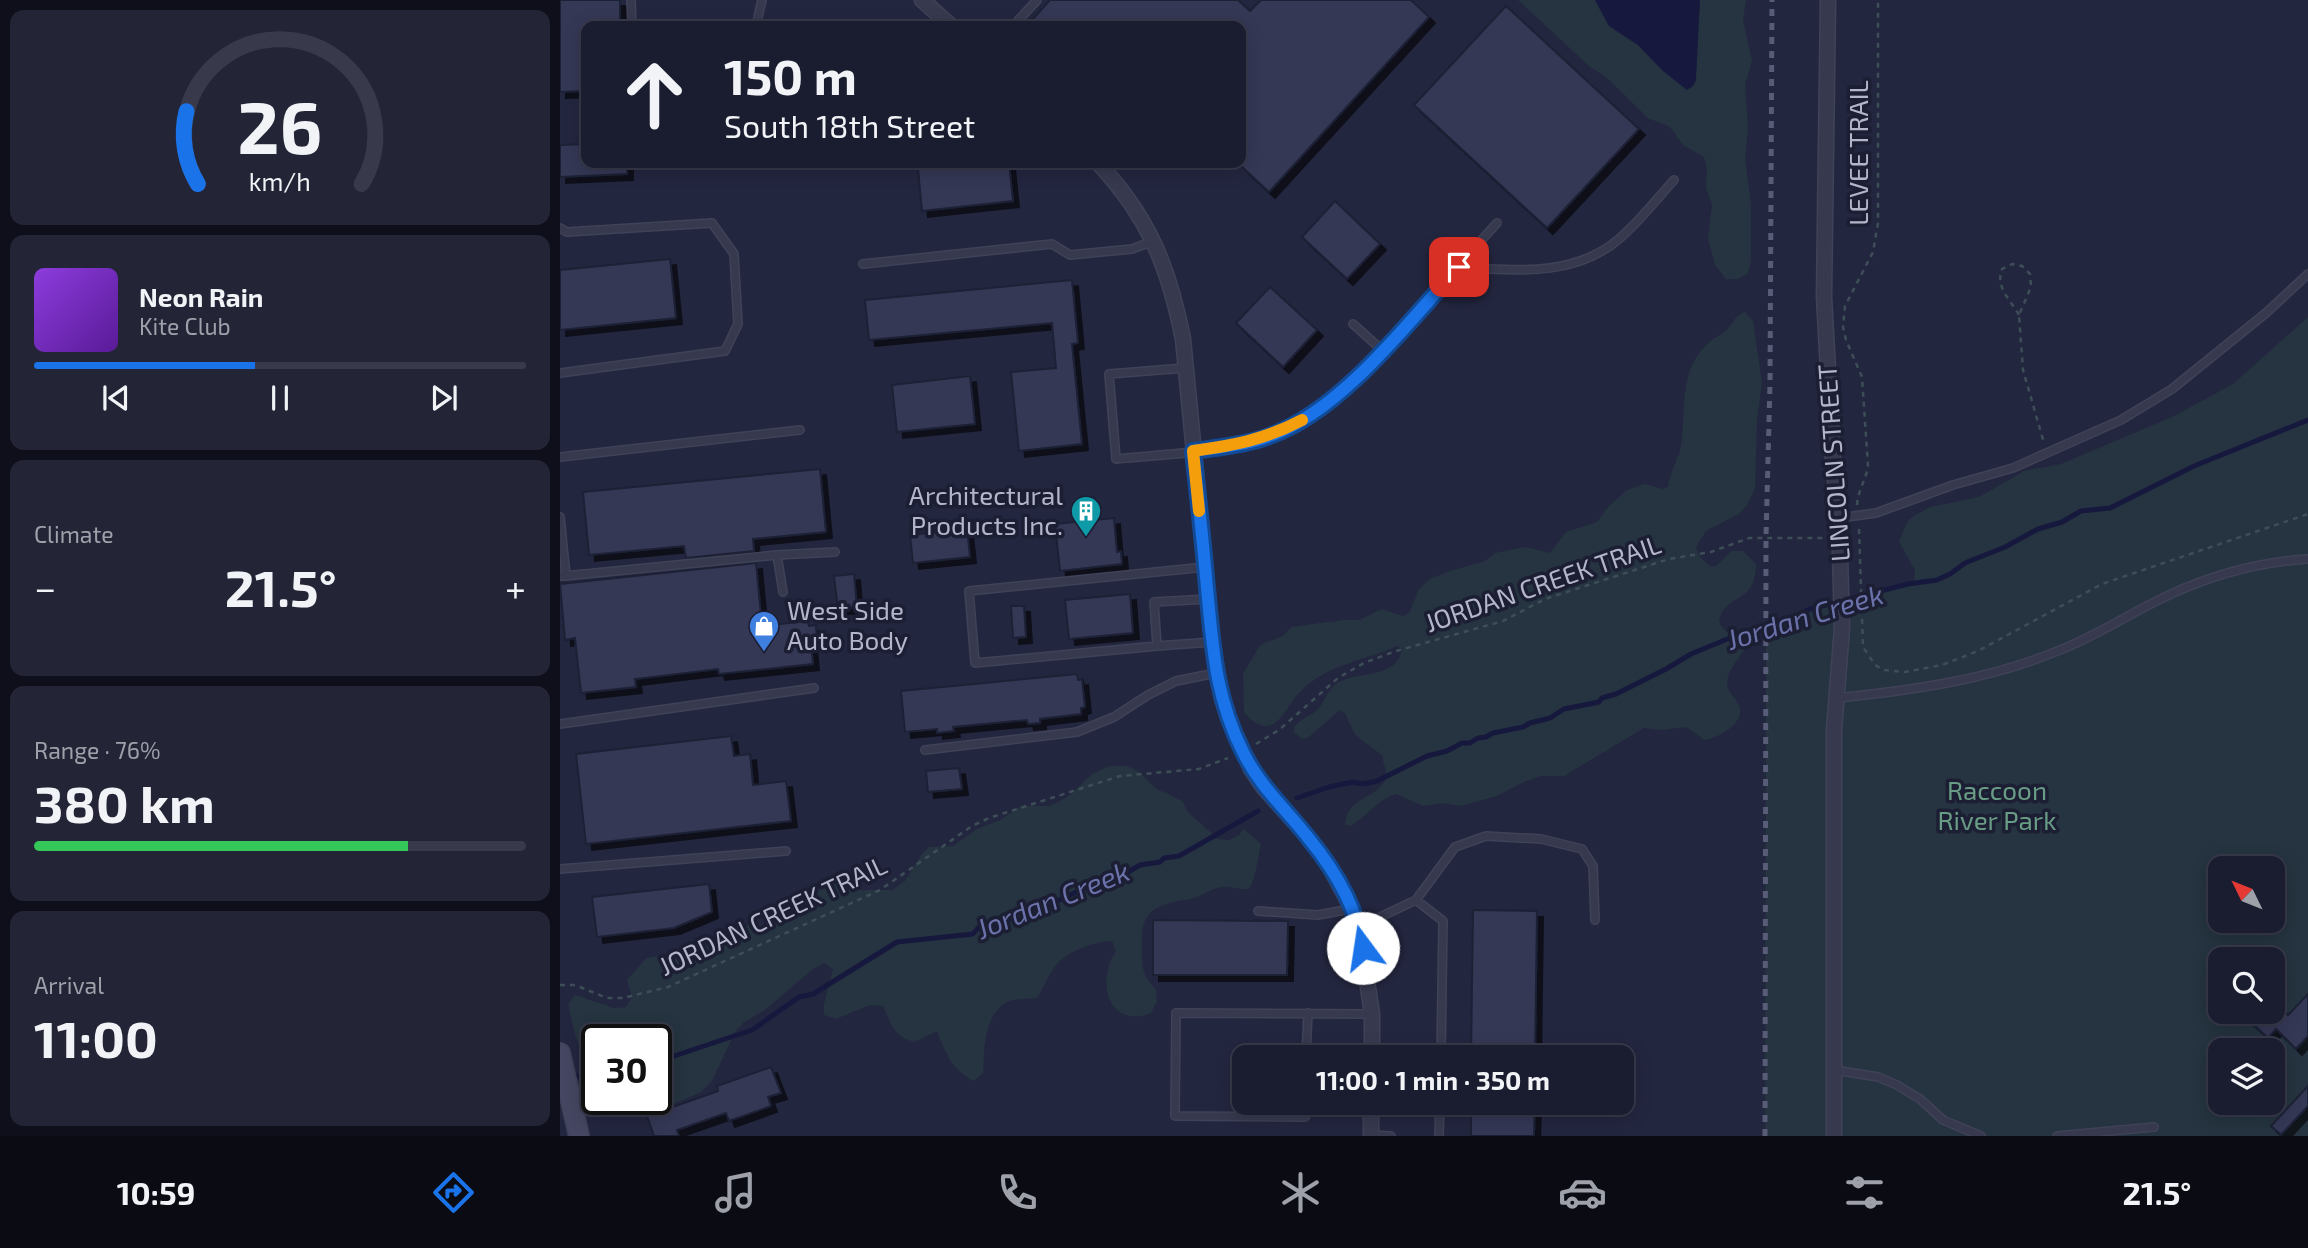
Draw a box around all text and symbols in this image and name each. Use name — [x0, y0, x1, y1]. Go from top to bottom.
text: 150 m — [724, 46, 857, 105]
icon: ahead — [609, 49, 700, 140]
street label: LEVEE TRAIL — [1842, 80, 1873, 226]
text: 26 — [237, 81, 323, 169]
text: South 18th Street — [724, 106, 975, 144]
text: km/h — [249, 165, 311, 195]
pin — [1429, 237, 1489, 297]
icon: arrive — [1440, 248, 1478, 286]
text: Neon Rain — [139, 281, 263, 312]
text: Kite Club — [139, 312, 231, 340]
street label: LINCOLN STREET — [1810, 363, 1855, 563]
icon: previous — [97, 379, 135, 417]
icon: pause — [261, 379, 299, 417]
icon: next — [425, 379, 463, 417]
place label: Architectural Products Inc. — [909, 479, 1063, 540]
building icon: Architectural Products Inc. — [1069, 494, 1103, 538]
text: Climate — [34, 520, 114, 548]
street label: JORDAN CREEK TRAIL — [1420, 528, 1665, 638]
text: 21.5° — [225, 555, 337, 617]
text: − — [34, 564, 56, 610]
text: + — [505, 564, 526, 610]
water label: Jordan Creek — [1721, 576, 1887, 656]
place label: West Side Auto Body — [787, 594, 908, 655]
shop icon: West Side Auto Body — [747, 609, 781, 653]
text: Range · 76% — [34, 736, 160, 764]
text: 380 km — [34, 771, 215, 833]
park label: Raccoon River Park — [1938, 774, 2056, 835]
street label: JORDAN CREEK TRAIL — [654, 848, 891, 981]
water label: Jordan Creek — [970, 853, 1134, 946]
north arrow — [2208, 856, 2286, 933]
map controls — [2208, 856, 2285, 1115]
position arrow — [1326, 911, 1400, 985]
button: search — [2208, 947, 2285, 1024]
text: Arrival — [34, 971, 104, 999]
text: 11:00 — [34, 1006, 158, 1068]
speed limit sign: 30 — [581, 1024, 672, 1115]
button: layers — [2208, 1038, 2285, 1115]
text: 11:00 · 1 min · 350 m — [1316, 1064, 1550, 1095]
icon: directions — [429, 1168, 478, 1217]
icon: music — [711, 1168, 760, 1217]
icon: phone — [993, 1168, 1042, 1217]
icon: climate — [1276, 1168, 1325, 1217]
icon: car — [1558, 1168, 1607, 1217]
icon: filters — [1840, 1168, 1889, 1217]
text: 10:59 — [117, 1173, 195, 1211]
text: 21.5° — [2122, 1173, 2191, 1211]

